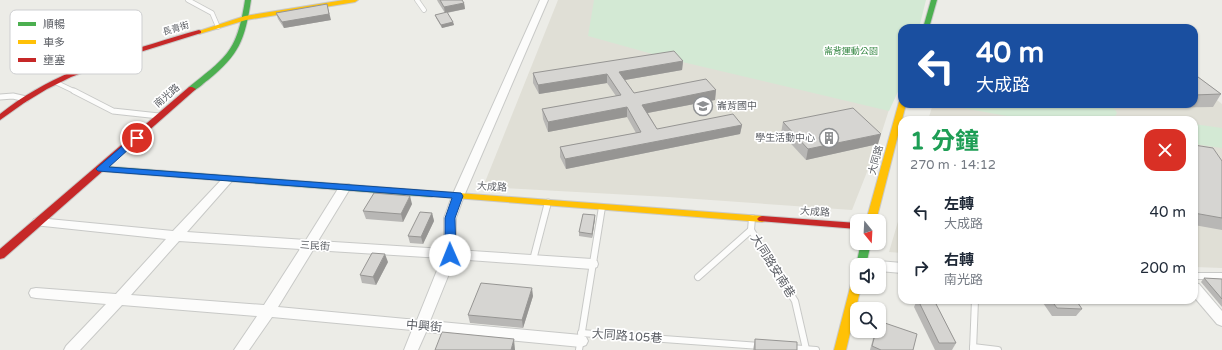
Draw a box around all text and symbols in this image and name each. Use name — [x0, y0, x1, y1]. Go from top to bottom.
legend — [10, 10, 142, 74]
text: 順暢 — [43, 18, 65, 31]
street label: 長青街 — [161, 20, 191, 38]
text: 車多 — [43, 36, 65, 49]
text: 40 m — [976, 36, 1044, 70]
icon: left — [910, 40, 962, 92]
park label: 崙背運動公園 — [824, 46, 878, 57]
text: 壅塞 — [43, 54, 65, 67]
text: 大成路 — [976, 74, 1030, 96]
street label: 南光路 — [152, 82, 182, 110]
school or university icon: 崙背國中 — [692, 95, 714, 117]
place label: 崙背國中 — [717, 100, 757, 112]
pin — [120, 121, 154, 155]
icon: arrive — [126, 127, 148, 149]
building icon: 學生活動中心 — [818, 127, 840, 149]
text: 1 分鐘 — [910, 127, 979, 156]
button: close — [1144, 129, 1186, 171]
place label: 學生活動中心 — [755, 132, 815, 144]
street label: 大同路 — [866, 144, 886, 176]
text: 270 m · 14:12 — [910, 157, 996, 173]
street label: 大成路 — [477, 180, 507, 194]
text: 左轉 — [944, 195, 974, 213]
icon: left — [910, 201, 932, 223]
text: 40 m — [1149, 203, 1186, 221]
street label: 大成路 — [800, 205, 830, 219]
north arrow — [850, 214, 886, 250]
map controls — [850, 214, 886, 338]
text: 大成路 — [944, 216, 983, 232]
street label: 大同路安南巷 — [748, 232, 798, 300]
position arrow — [429, 234, 471, 276]
street label: 三民街 — [300, 239, 330, 253]
text: 右轉 — [944, 251, 974, 269]
icon: right — [910, 257, 932, 279]
button: sound — [850, 258, 886, 294]
text: 200 m — [1140, 259, 1186, 277]
text: 南光路 — [944, 272, 983, 288]
button: search — [850, 302, 886, 338]
street label: 中興街 — [405, 317, 443, 335]
street label: 大同路105巷 — [591, 327, 663, 345]

